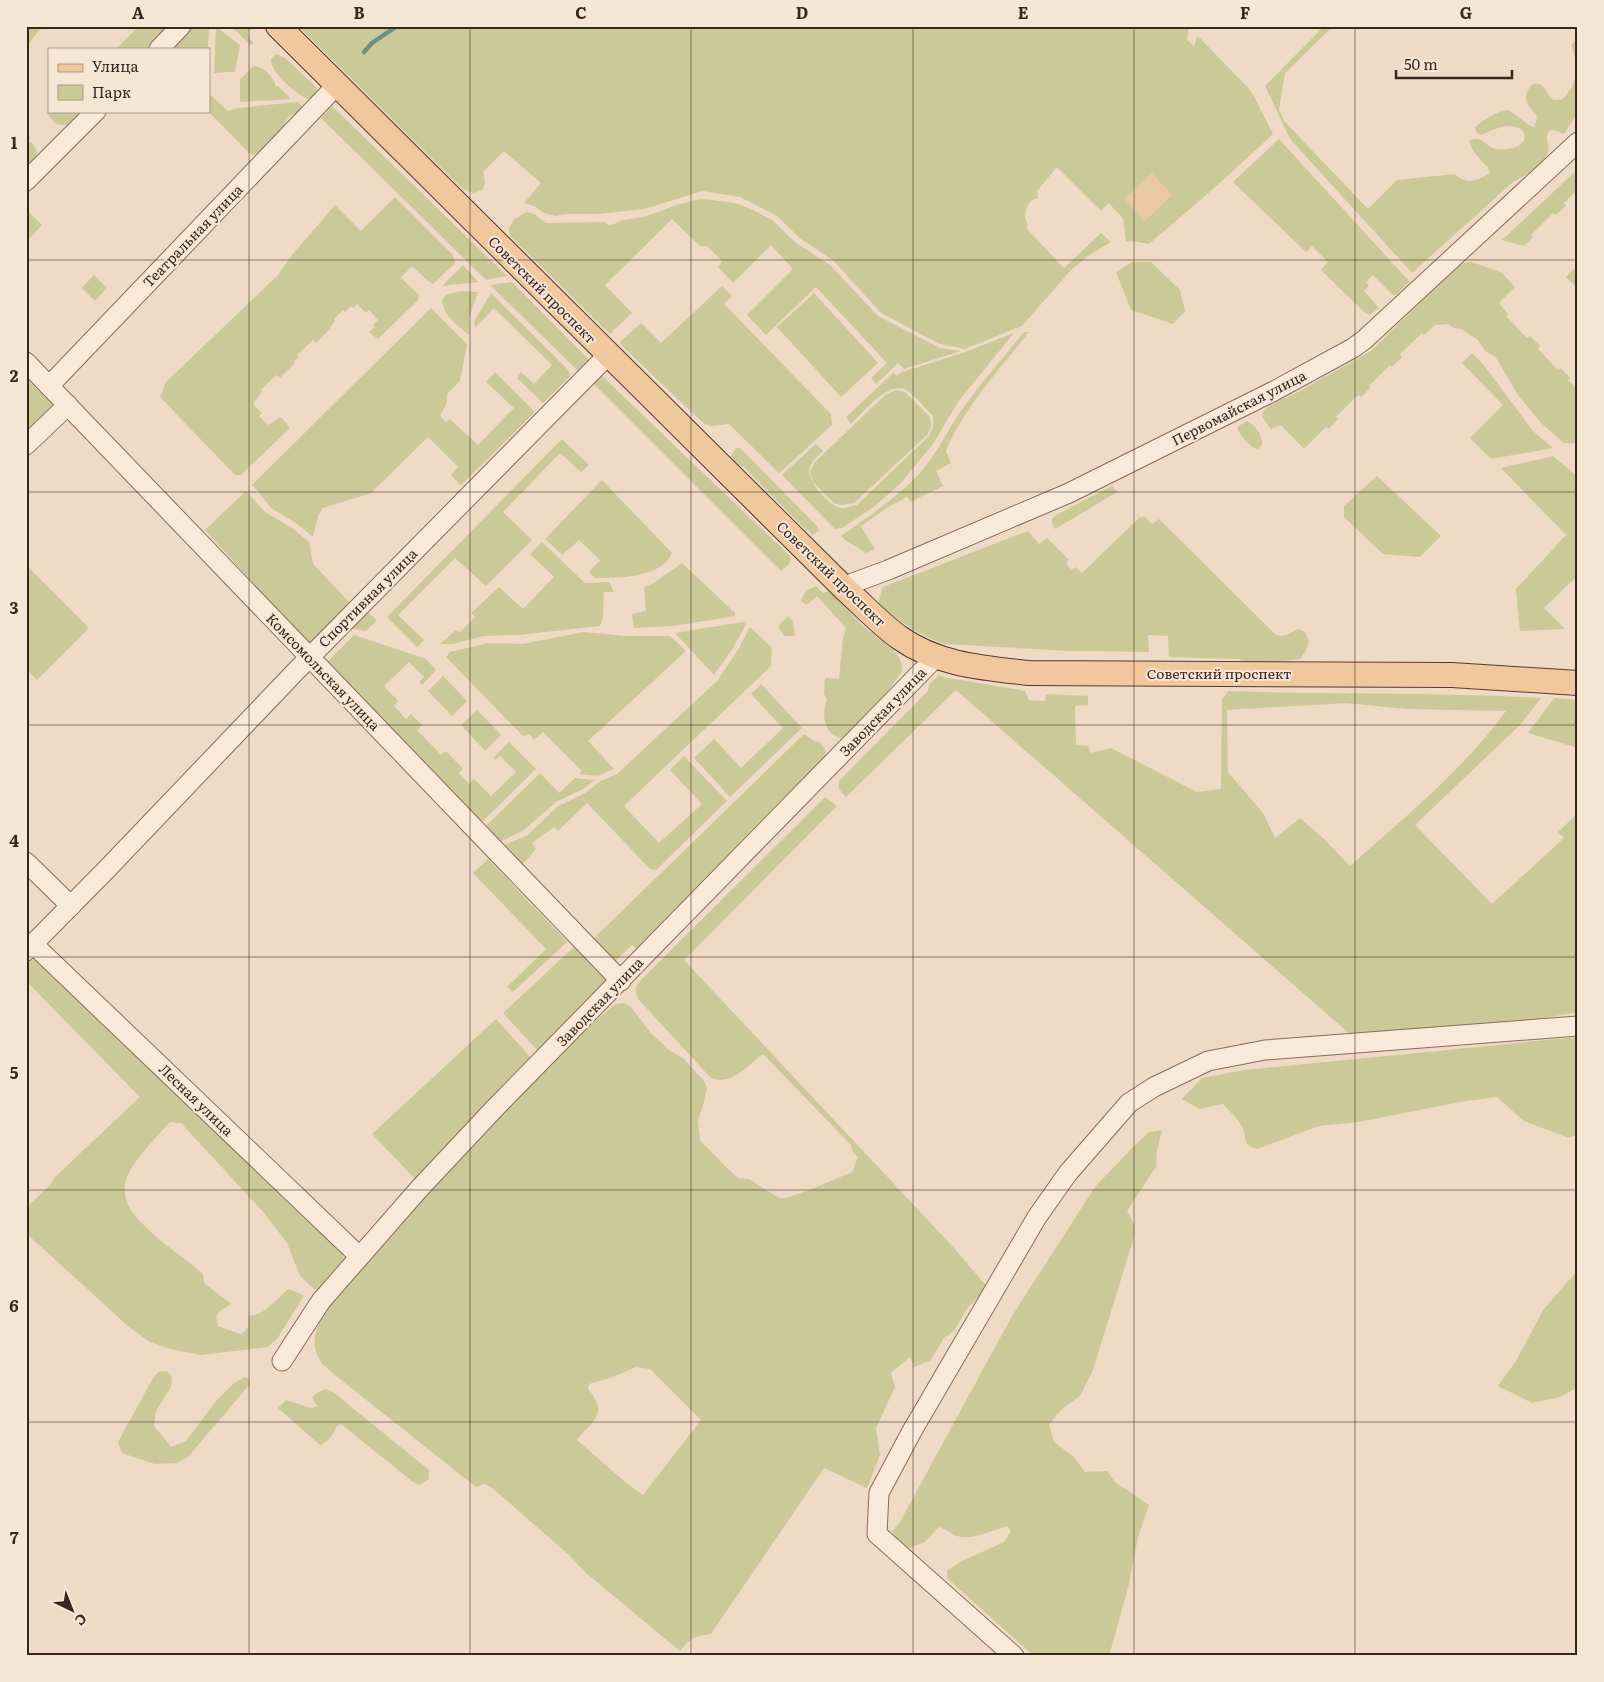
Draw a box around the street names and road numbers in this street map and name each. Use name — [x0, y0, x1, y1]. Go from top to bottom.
street label: Театральная улица — [138, 179, 247, 291]
street label: Советский проспект — [485, 231, 601, 347]
street label: Первомайская улица — [1168, 364, 1310, 450]
street label: Советский проспект — [773, 516, 891, 631]
street label: Спортивная улица — [313, 543, 422, 651]
street label: Комсомольская улица — [262, 608, 385, 735]
street label: Заводская улица — [834, 662, 930, 760]
street label: Советский проспект — [1147, 663, 1291, 683]
street label: Заводская улица — [551, 952, 647, 1050]
street label: Лесная улица — [155, 1059, 239, 1140]

